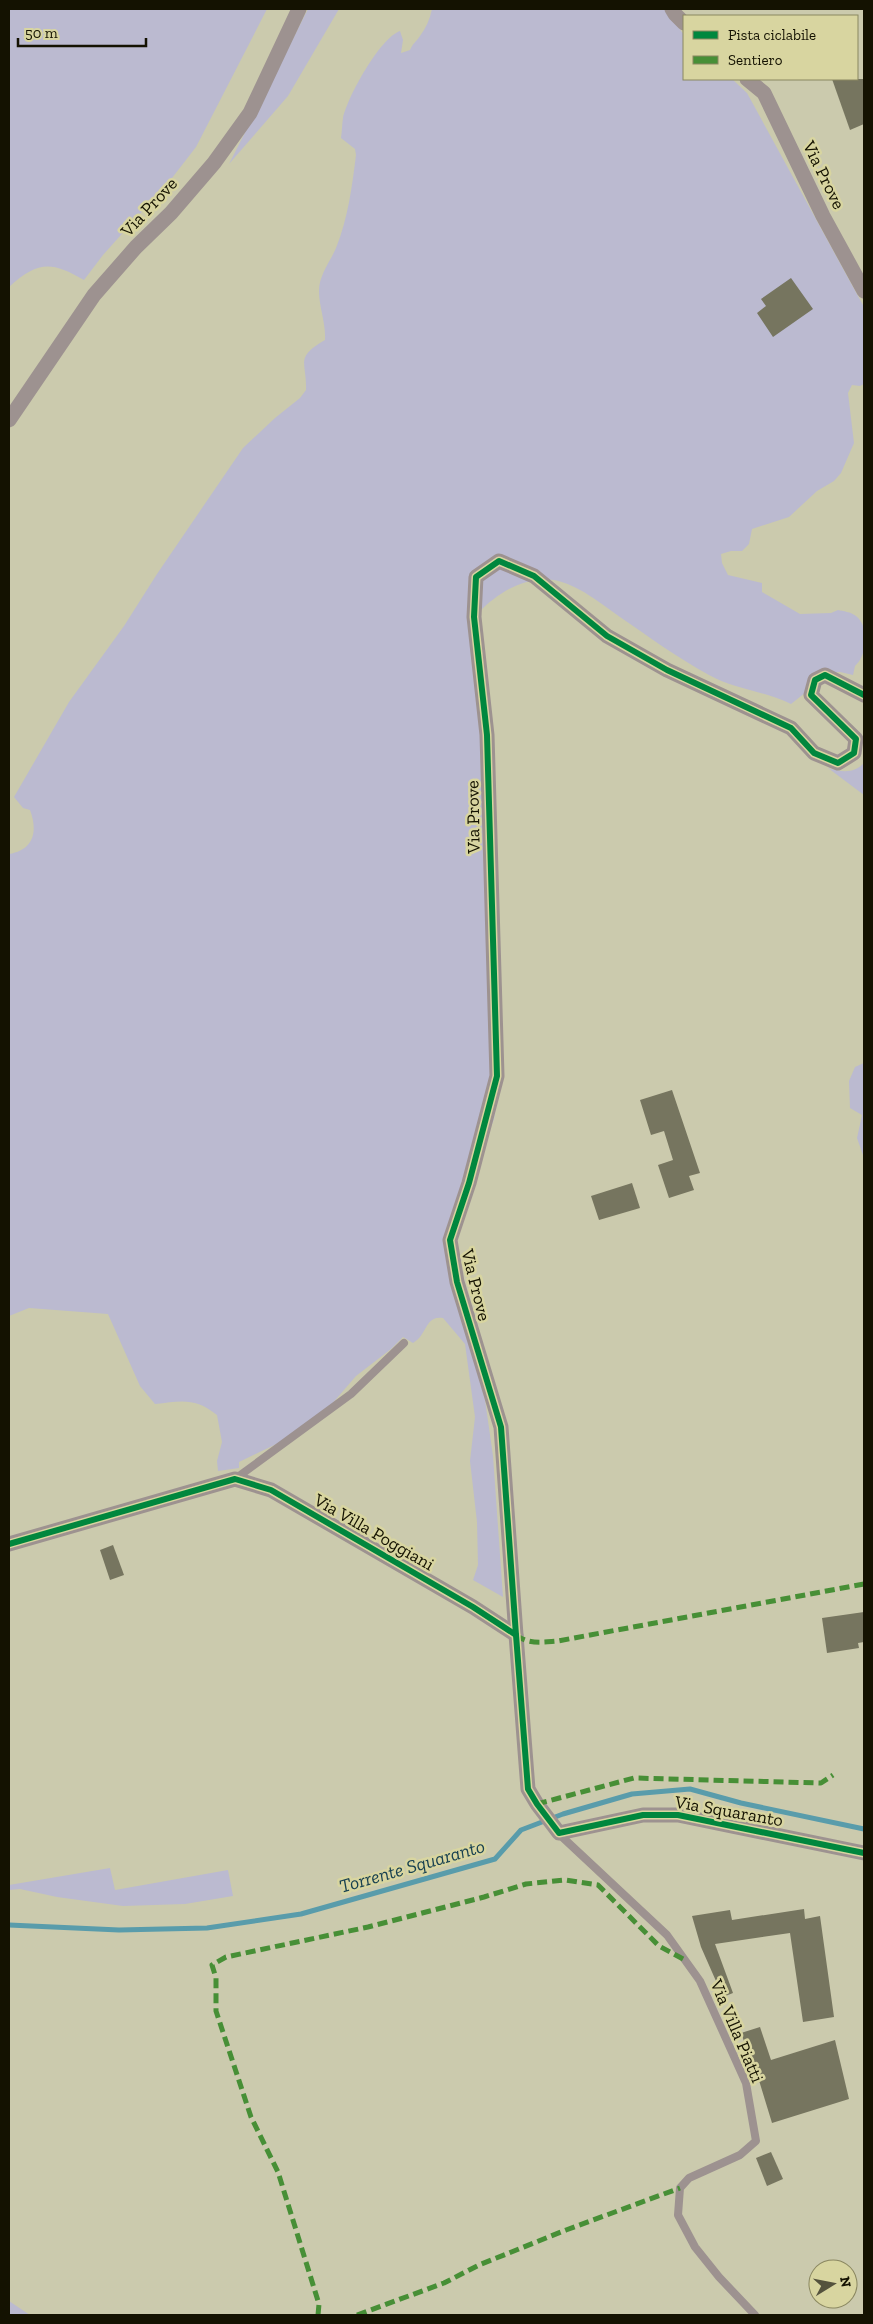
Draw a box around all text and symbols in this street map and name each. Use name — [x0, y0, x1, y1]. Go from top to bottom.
scale bar — [18, 15, 145, 47]
legend — [683, 15, 858, 80]
text: 50 m — [25, 24, 58, 42]
text: Pista ciclabile — [728, 26, 816, 44]
text: Sentiero — [728, 51, 783, 69]
street label: Via Prove — [798, 136, 850, 213]
street label: Via Prove — [115, 173, 182, 242]
street label: Via Prove — [461, 780, 485, 855]
street label: Via Prove — [456, 1246, 496, 1323]
street label: Via Villa Poggiani — [309, 1488, 438, 1575]
street label: Via Squaranto — [672, 1790, 785, 1831]
water label: Torrente Squaranto — [337, 1834, 487, 1898]
street label: Via Villa Piatti — [705, 1975, 769, 2086]
north arrow — [808, 2259, 858, 2309]
text: N — [836, 2275, 855, 2289]

